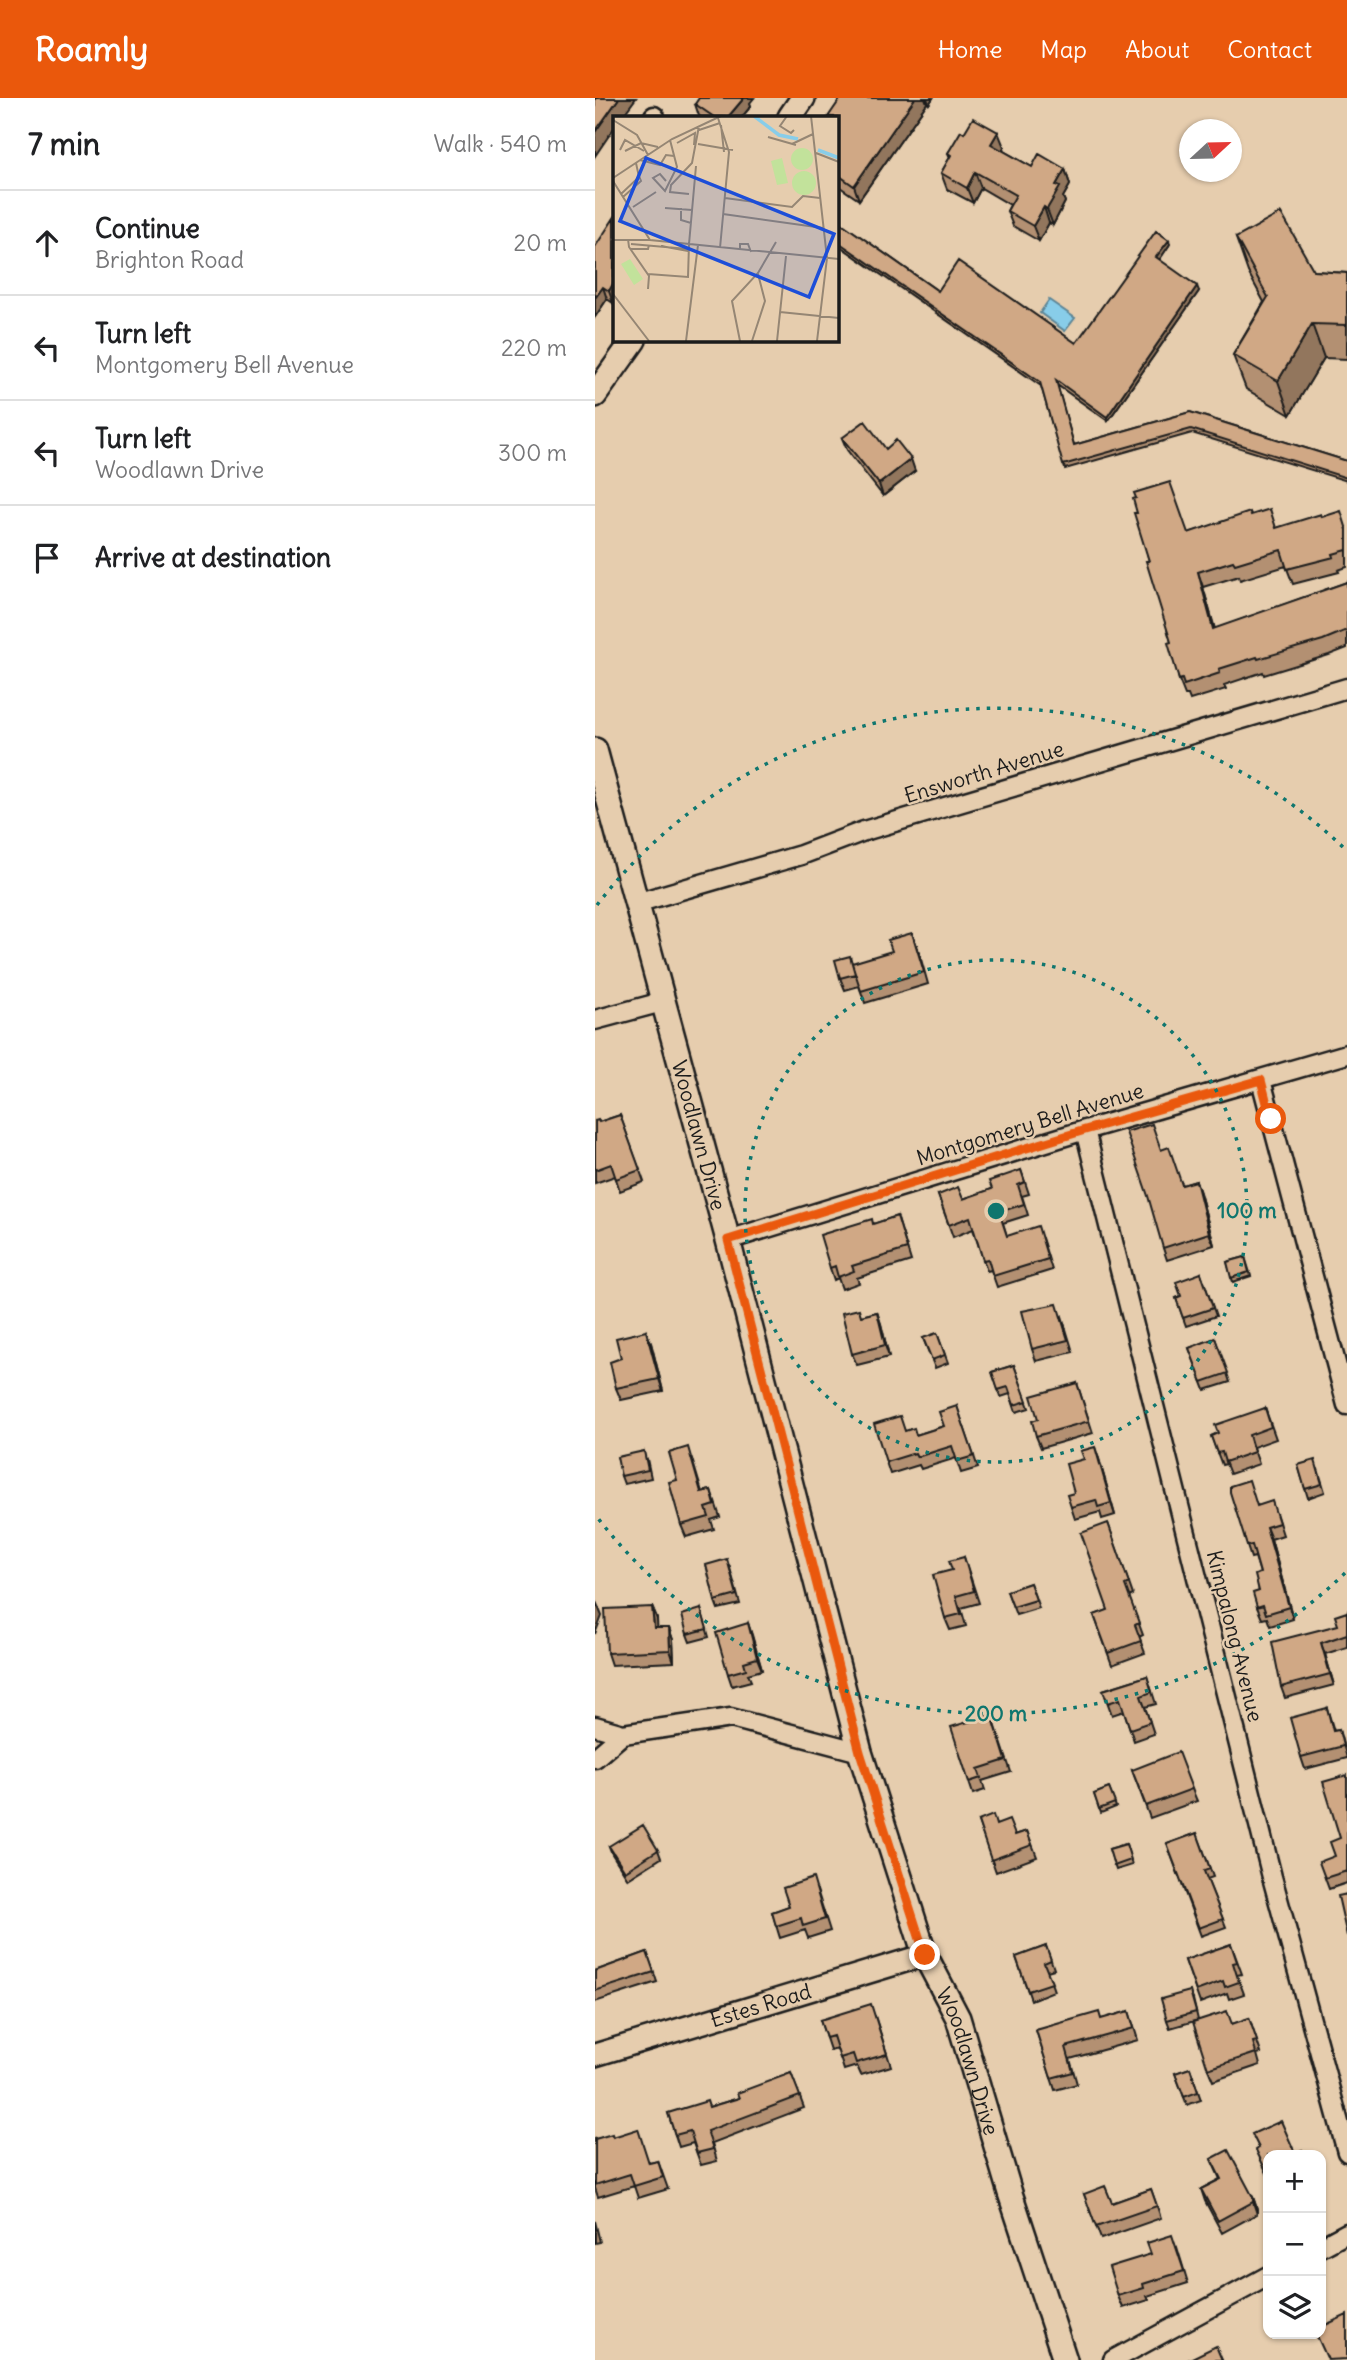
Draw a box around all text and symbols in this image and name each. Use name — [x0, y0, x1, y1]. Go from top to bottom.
text: Roamly — [35, 28, 148, 70]
text: Home — [938, 34, 1002, 64]
text: Map — [1040, 34, 1087, 64]
text: About — [1125, 34, 1189, 64]
text: Contact — [1227, 34, 1312, 64]
inset map — [613, 116, 838, 341]
north arrow — [1179, 119, 1242, 182]
text: 7 min — [28, 125, 100, 163]
text: Walk · 540 m — [433, 129, 567, 158]
text: Continue — [95, 212, 200, 245]
icon: ahead — [28, 224, 66, 262]
text: 20 m — [514, 228, 567, 257]
text: Brighton Road — [95, 245, 244, 274]
text: Turn left — [95, 317, 191, 350]
icon: left — [28, 329, 66, 367]
text: 220 m — [501, 333, 567, 362]
text: Montgomery Bell Avenue — [95, 350, 354, 379]
text: Turn left — [95, 422, 191, 455]
icon: left — [28, 434, 66, 472]
text: 300 m — [498, 438, 567, 467]
text: Woodlawn Drive — [95, 455, 264, 484]
icon: arrive — [28, 539, 66, 577]
text: Arrive at destination — [95, 541, 331, 574]
street label: Ensworth Avenue — [901, 735, 1067, 809]
street label: Woodlawn Drive — [666, 1057, 733, 1213]
street label: Montgomery Bell Avenue — [913, 1077, 1147, 1171]
route start — [1255, 1103, 1286, 1134]
text: 100 m — [1217, 1197, 1277, 1224]
centre of rings — [984, 1199, 1008, 1223]
street label: Kimpalong Avenue — [1201, 1547, 1269, 1725]
text: 200 m — [965, 1700, 1028, 1727]
route end — [909, 1939, 940, 1970]
street label: Estes Road — [707, 1977, 814, 2033]
street label: Woodlawn Drive — [931, 1983, 1006, 2138]
map controls — [1263, 2150, 1326, 2339]
button: + — [1263, 2150, 1326, 2213]
button: − — [1263, 2213, 1326, 2276]
button: layers — [1263, 2276, 1326, 2339]

